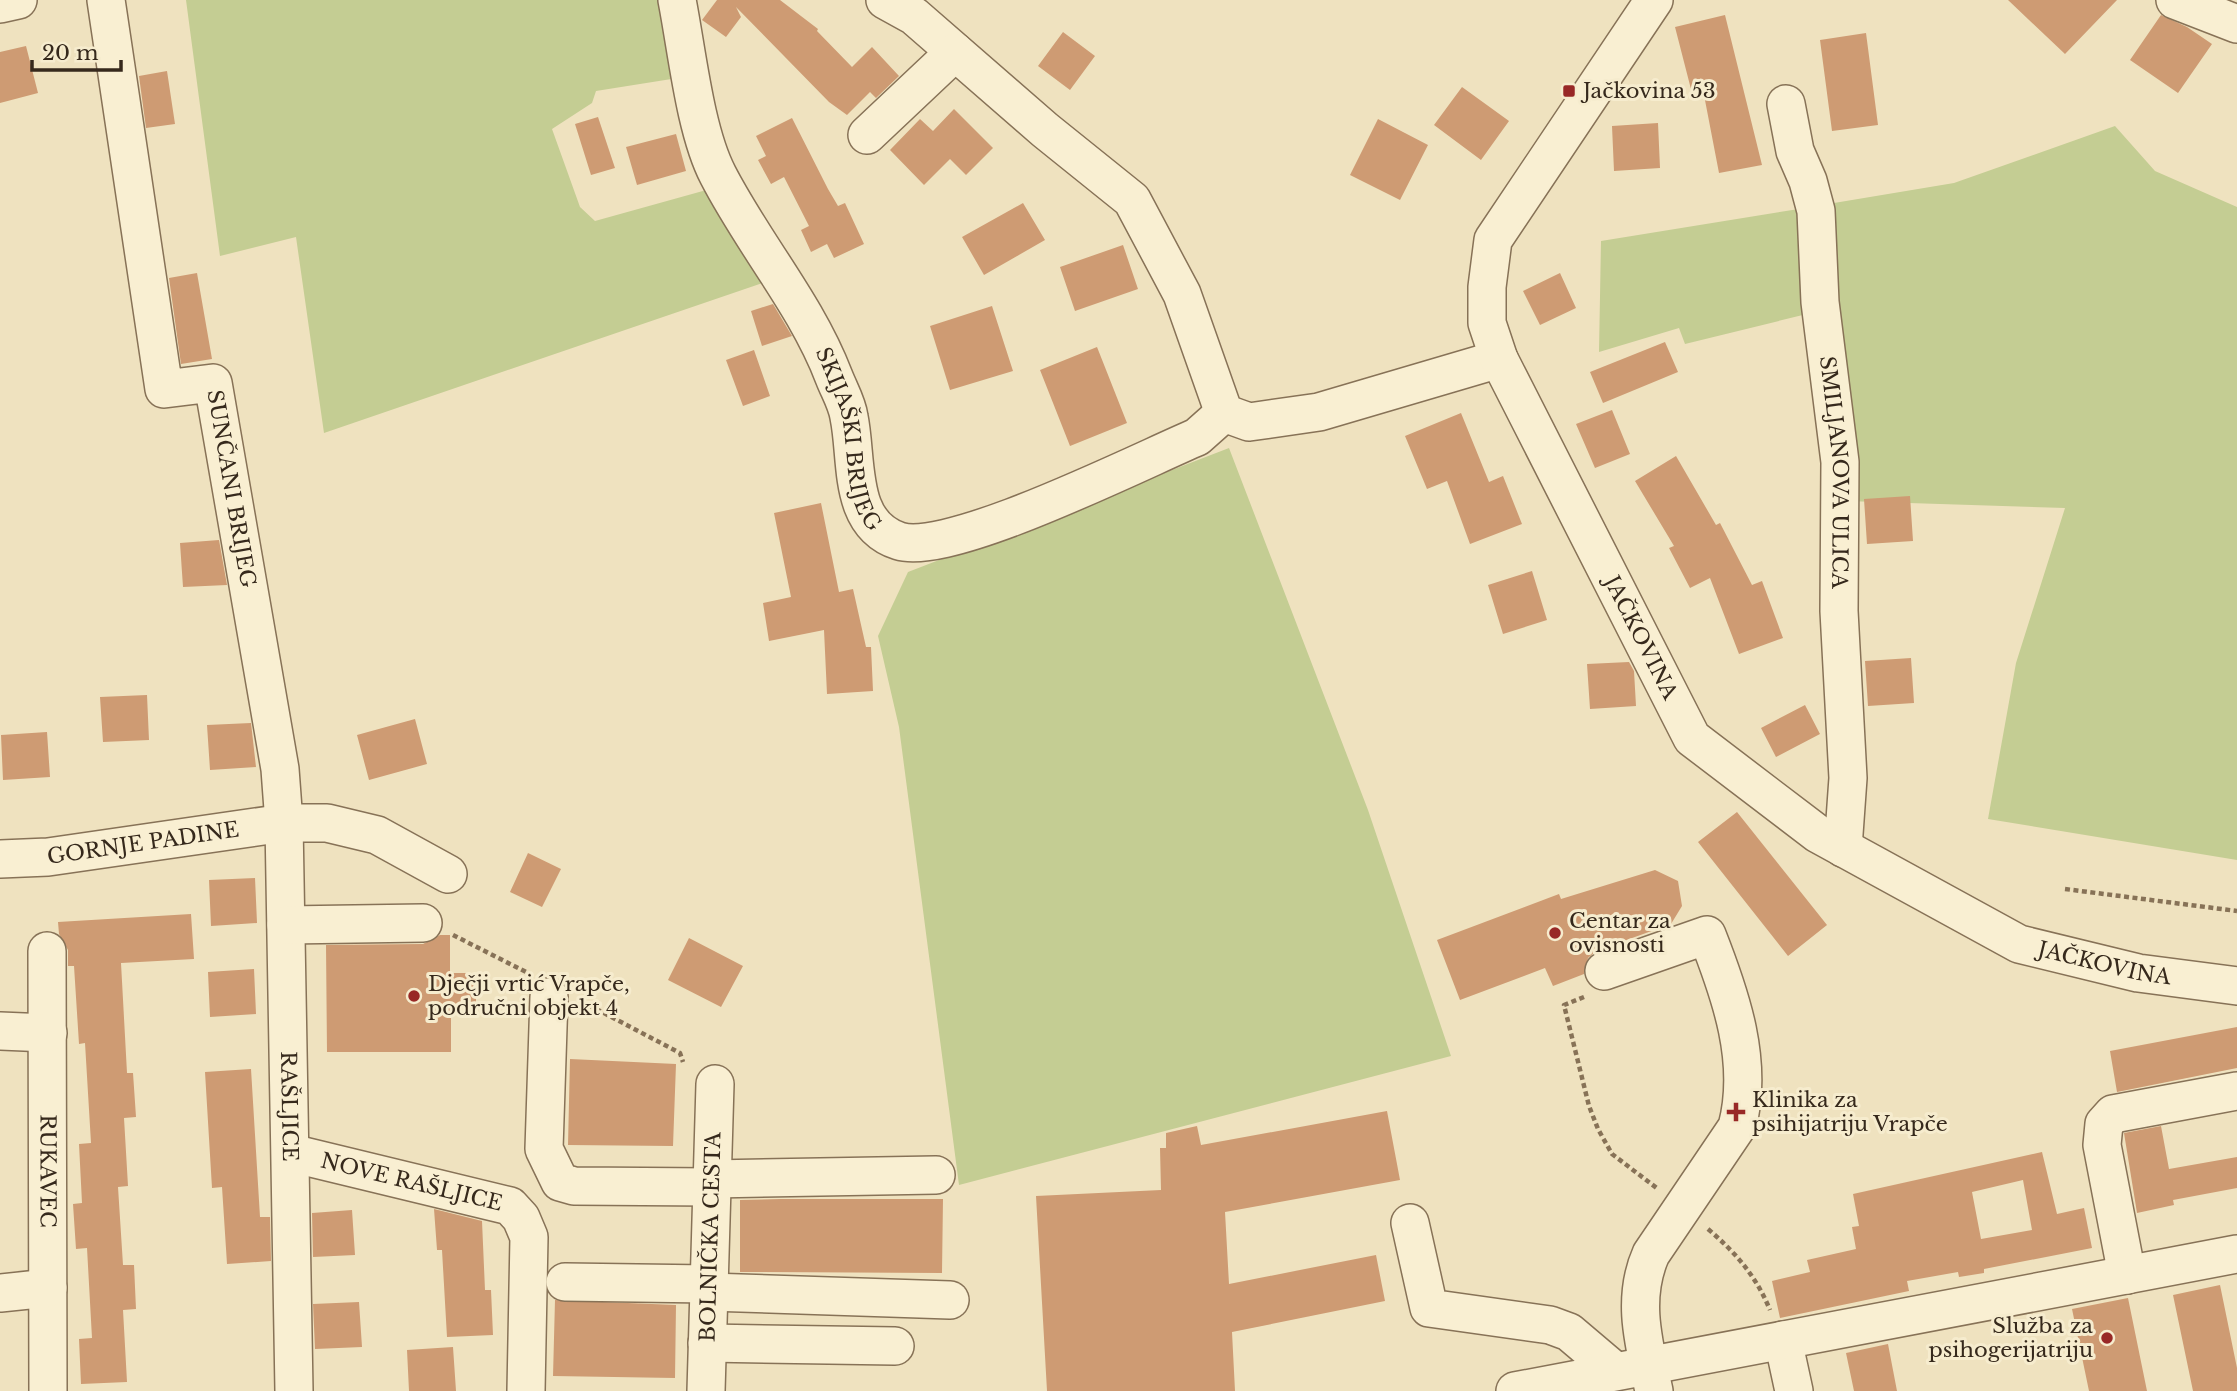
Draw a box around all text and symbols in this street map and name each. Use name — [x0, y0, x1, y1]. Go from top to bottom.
scale bar — [32, 28, 121, 72]
text: 20 m — [42, 40, 99, 66]
place label: Jačkovina 53 — [1580, 78, 1716, 104]
marker: Jačkovina 53 — [1561, 83, 1577, 99]
street label: SKIJAŠKI BRIJEG — [810, 343, 887, 536]
street label: SMILJANOVA ULICA — [1814, 354, 1853, 590]
street label: SUNČANI BRIJEG — [201, 388, 261, 590]
street label: JAČKOVINA — [1597, 569, 1684, 705]
street label: GORNJE PADINE — [45, 817, 241, 870]
place label: Centar za ovisnosti — [1569, 908, 1671, 958]
marker: Centar za ovisnosti — [1547, 925, 1563, 941]
street label: JAČKOVINA — [2032, 935, 2173, 990]
place label: Dječji vrtić Vrapče, područni objekt 4 — [428, 971, 630, 1021]
marker: Dječji vrtić Vrapče, područni objekt 4 — [406, 988, 422, 1004]
street label: RAŠLJICE — [275, 1051, 303, 1162]
place label: Klinika za psihijatriju Vrapče — [1752, 1087, 1948, 1137]
marker: Klinika za psihijatriju Vrapče — [1726, 1102, 1746, 1122]
street label: RUKAVEC — [34, 1114, 61, 1228]
street label: BOLNIČKA CESTA — [694, 1131, 727, 1342]
street label: NOVE RAŠLJICE — [318, 1148, 505, 1217]
place label: Služba za psihogerijatriju — [1929, 1313, 2093, 1363]
marker: Služba za psihogerijatriju — [2099, 1330, 2115, 1346]

